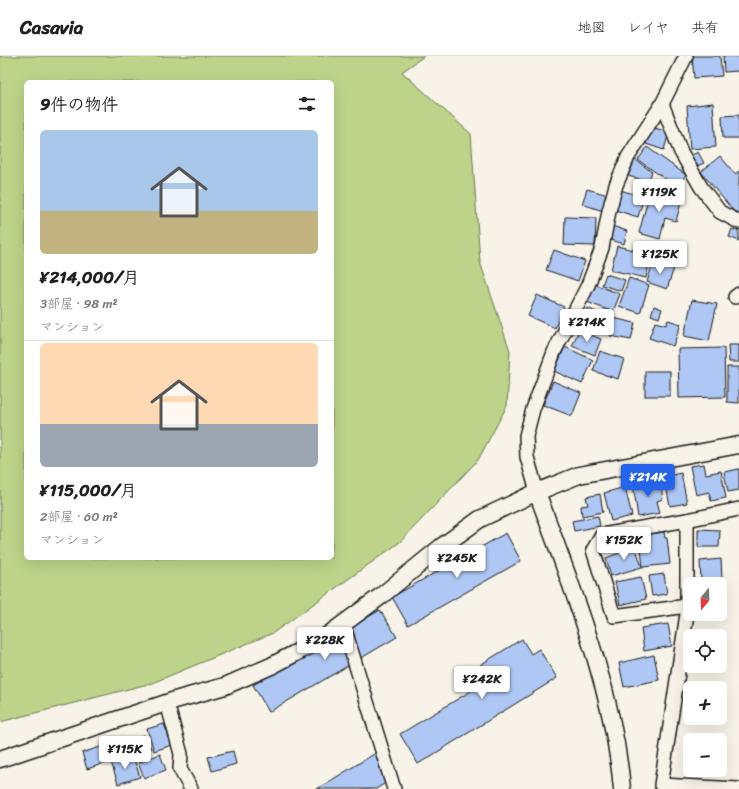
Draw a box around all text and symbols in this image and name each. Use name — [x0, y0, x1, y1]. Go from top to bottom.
text: Casavia — [20, 11, 83, 44]
text: 地図 — [578, 15, 606, 40]
text: レイヤ — [628, 15, 669, 40]
text: 共有 — [691, 15, 719, 40]
text: 9件の物件 — [40, 89, 118, 119]
icon: filters — [296, 93, 318, 115]
icon: home — [143, 156, 215, 228]
pin: ¥119K — [631, 179, 687, 213]
text: ¥119K — [642, 180, 676, 203]
pin: ¥125K — [632, 241, 688, 275]
text: ¥125K — [642, 242, 678, 265]
text: ¥214,000/月 — [40, 262, 139, 292]
text: 3部屋 · 98 m² — [40, 292, 118, 315]
pin: ¥214K — [559, 309, 615, 343]
text: ¥214K — [569, 310, 605, 333]
text: マンション — [40, 315, 104, 338]
icon: home — [143, 369, 215, 441]
pin: ¥214K — [620, 464, 676, 498]
text: ¥214K — [630, 465, 666, 488]
text: ¥115,000/月 — [40, 475, 137, 505]
text: 2部屋 · 60 m² — [40, 505, 118, 528]
pin: ¥152K — [596, 527, 652, 561]
text: マンション — [40, 528, 104, 551]
text: ¥152K — [606, 528, 642, 551]
pin: ¥245K — [429, 545, 485, 579]
text: ¥245K — [438, 546, 476, 569]
north arrow — [683, 577, 727, 621]
map controls — [683, 577, 727, 777]
pin: ¥228K — [297, 627, 353, 661]
text: ¥228K — [306, 628, 344, 651]
button: locate — [683, 629, 727, 673]
pin: ¥242K — [454, 666, 510, 700]
text: ¥242K — [463, 667, 501, 690]
button: + — [683, 681, 727, 725]
button: − — [683, 733, 727, 777]
pin: ¥115K — [97, 736, 153, 770]
text: ¥115K — [108, 737, 142, 760]

